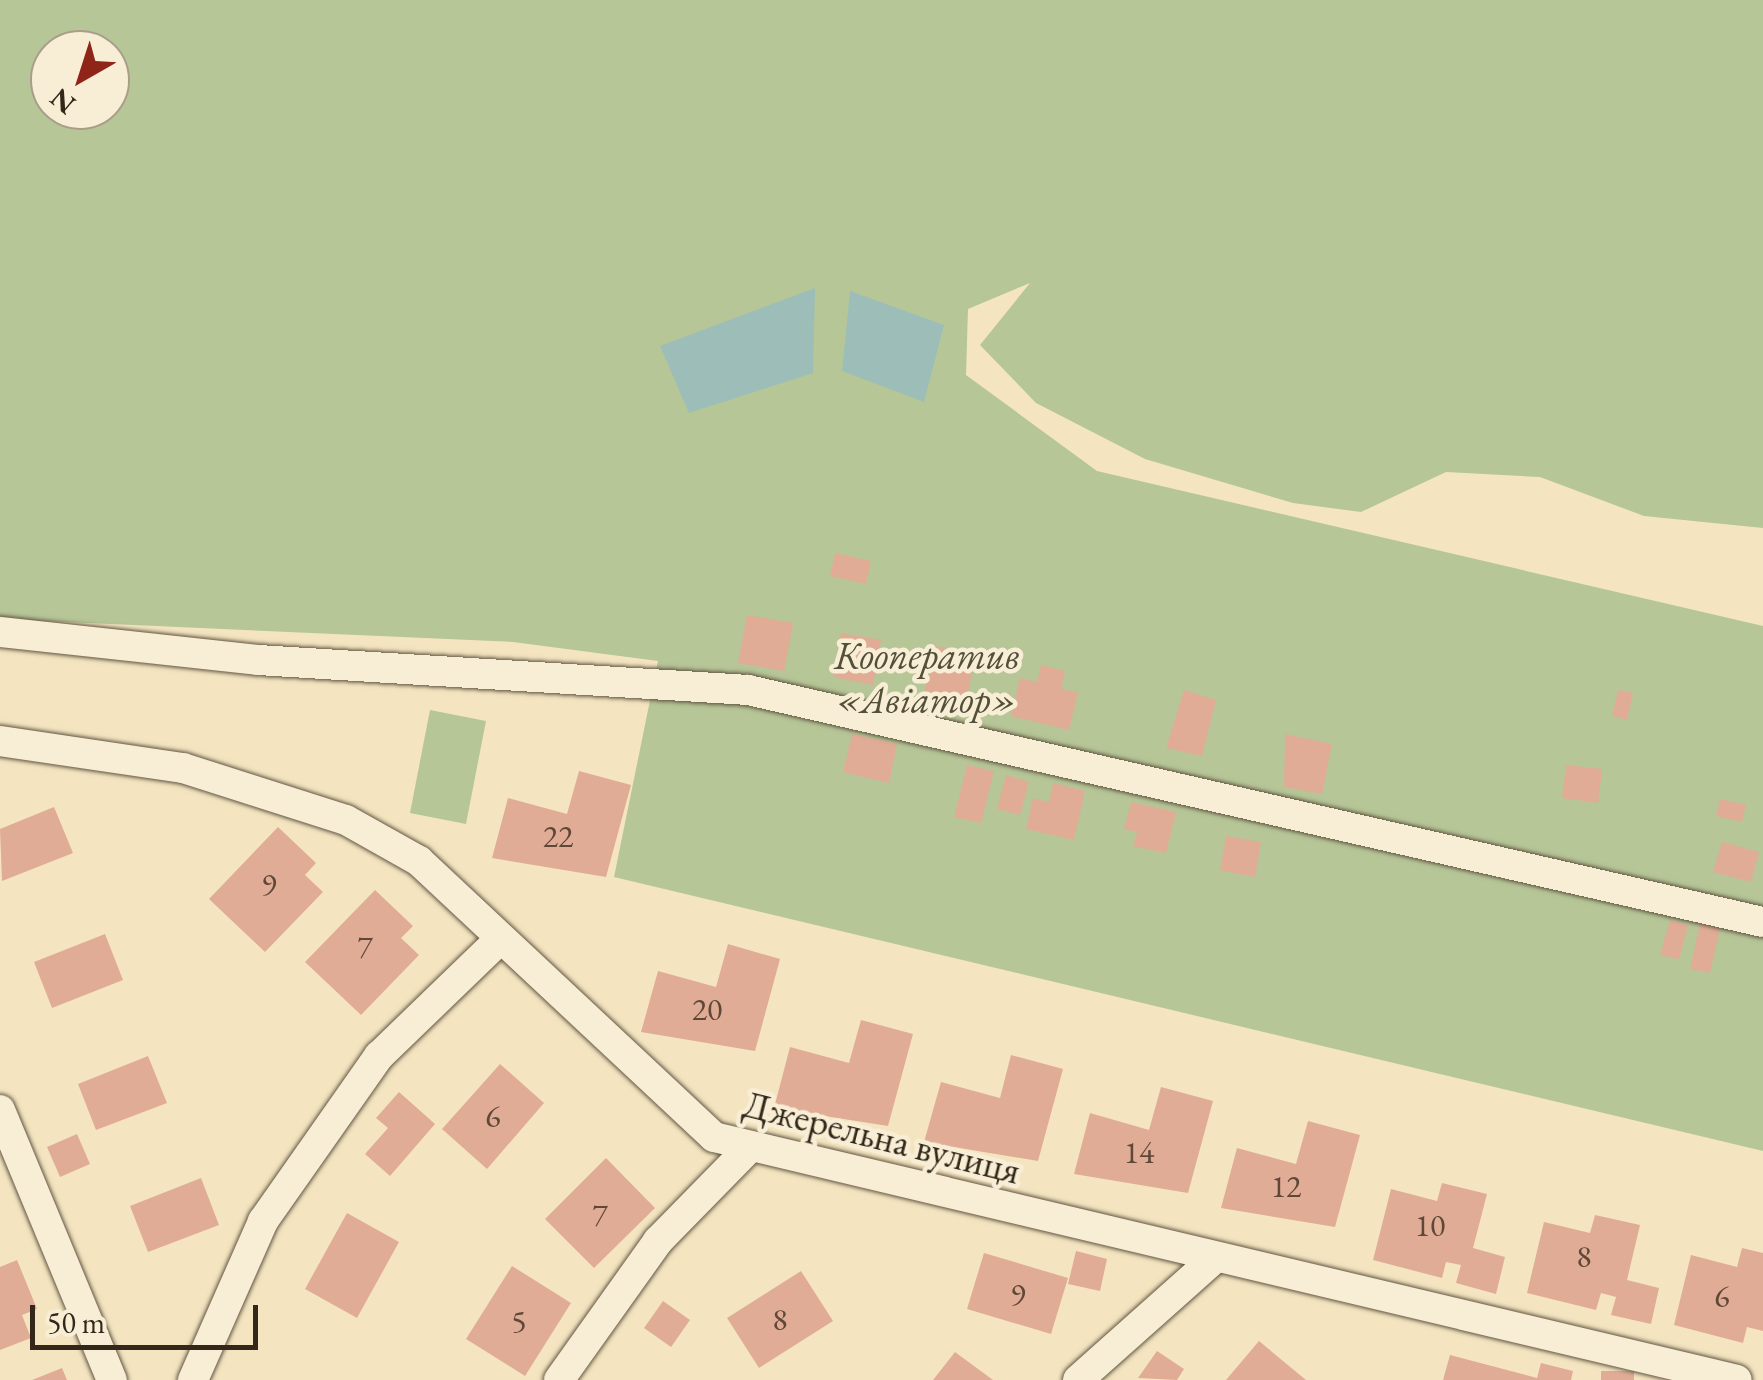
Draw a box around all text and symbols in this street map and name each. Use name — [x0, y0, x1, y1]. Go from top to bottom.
north arrow — [30, 30, 130, 130]
text: N — [42, 81, 83, 123]
park label: Кооператив «Авіатор» — [834, 632, 1020, 722]
house number: 22 — [543, 817, 573, 855]
house number: 9 — [261, 865, 277, 903]
house number: 7 — [357, 927, 373, 965]
house number: 20 — [692, 990, 722, 1028]
street label: Джерельна вулиця — [739, 1081, 1025, 1193]
house number: 6 — [485, 1097, 501, 1135]
house number: 14 — [1124, 1133, 1154, 1171]
house number: 12 — [1271, 1167, 1301, 1205]
house number: 7 — [592, 1195, 608, 1233]
house number: 10 — [1415, 1206, 1445, 1244]
house number: 8 — [1576, 1237, 1592, 1275]
house number: 9 — [1010, 1275, 1026, 1313]
house number: 6 — [1714, 1277, 1730, 1315]
scale bar — [35, 1285, 262, 1347]
house number: 8 — [772, 1300, 788, 1338]
house number: 5 — [511, 1302, 527, 1340]
text: 50 m — [47, 1303, 105, 1342]

